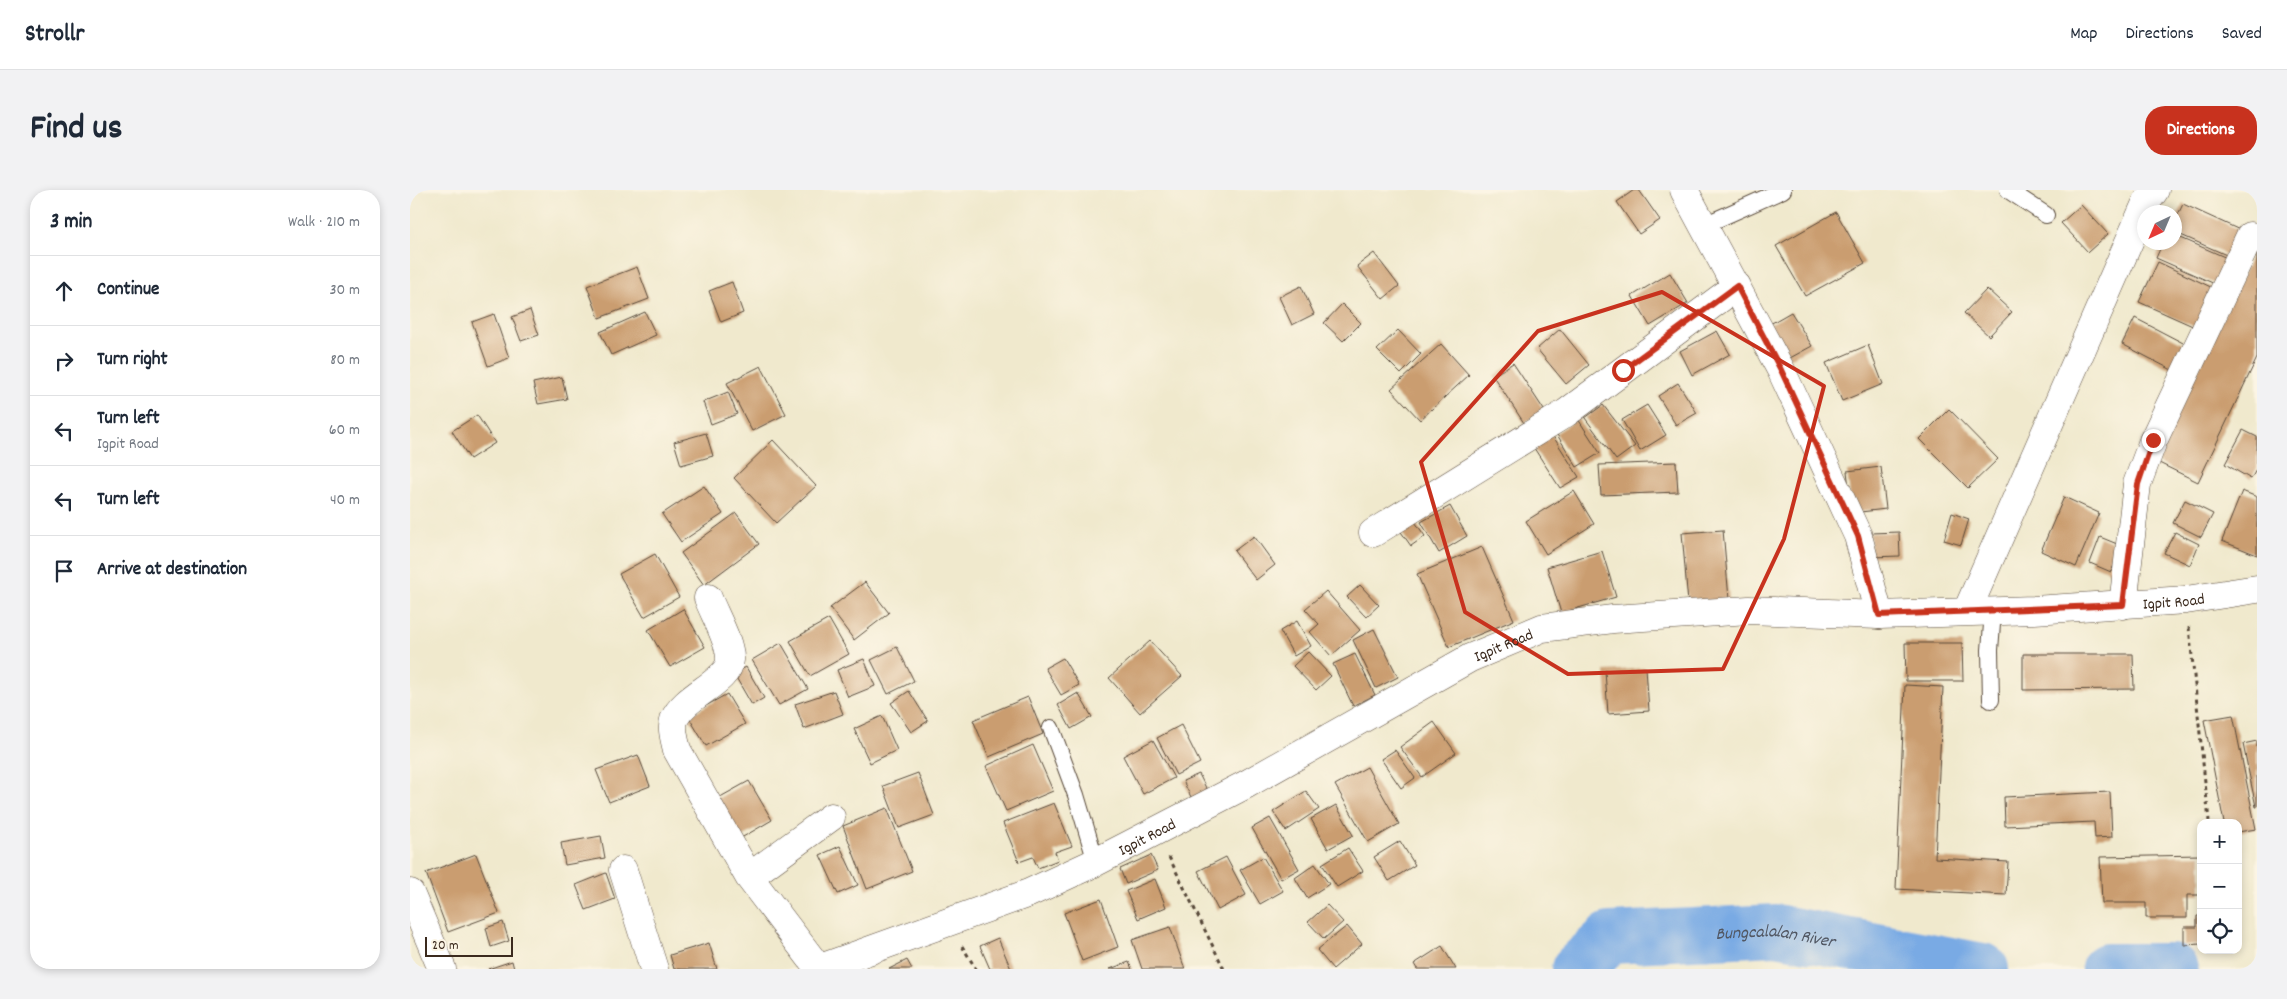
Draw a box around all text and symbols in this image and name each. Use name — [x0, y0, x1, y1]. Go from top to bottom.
text: Strollr — [25, 18, 84, 52]
text: Map — [2070, 22, 2097, 47]
text: Directions — [2125, 22, 2194, 47]
text: Saved — [2222, 22, 2262, 47]
text: Find us — [30, 105, 122, 155]
button: Directions — [2145, 106, 2257, 155]
north arrow — [2137, 205, 2182, 250]
text: 3 min — [50, 208, 92, 238]
text: Walk · 210 m — [288, 211, 360, 234]
icon: ahead — [50, 277, 78, 305]
text: Continue — [97, 277, 159, 304]
text: 30 m — [330, 279, 360, 302]
icon: right — [50, 347, 78, 375]
text: Turn right — [97, 347, 168, 374]
text: 80 m — [330, 349, 360, 372]
route start — [1612, 359, 1635, 382]
text: Turn left — [97, 406, 160, 433]
icon: left — [50, 417, 78, 445]
text: 60 m — [329, 419, 360, 442]
route end — [2142, 429, 2165, 452]
text: Igpit Road — [97, 433, 159, 456]
icon: left — [50, 487, 78, 515]
text: Turn left — [97, 487, 160, 514]
text: 40 m — [330, 489, 360, 512]
icon: arrive — [50, 557, 78, 585]
text: Arrive at destination — [97, 557, 247, 584]
street label: Igpit Road — [2142, 588, 2206, 617]
street label: Igpit Road — [1471, 624, 1537, 669]
street label: Igpit Road — [1115, 814, 1180, 863]
map controls — [2197, 819, 2242, 954]
button: + — [2197, 819, 2242, 864]
button: − — [2197, 864, 2242, 909]
button: locate — [2197, 909, 2242, 954]
water label: Bungcalalan River — [1715, 920, 1839, 956]
scale bar — [425, 934, 512, 957]
text: 20 m — [432, 936, 459, 956]

